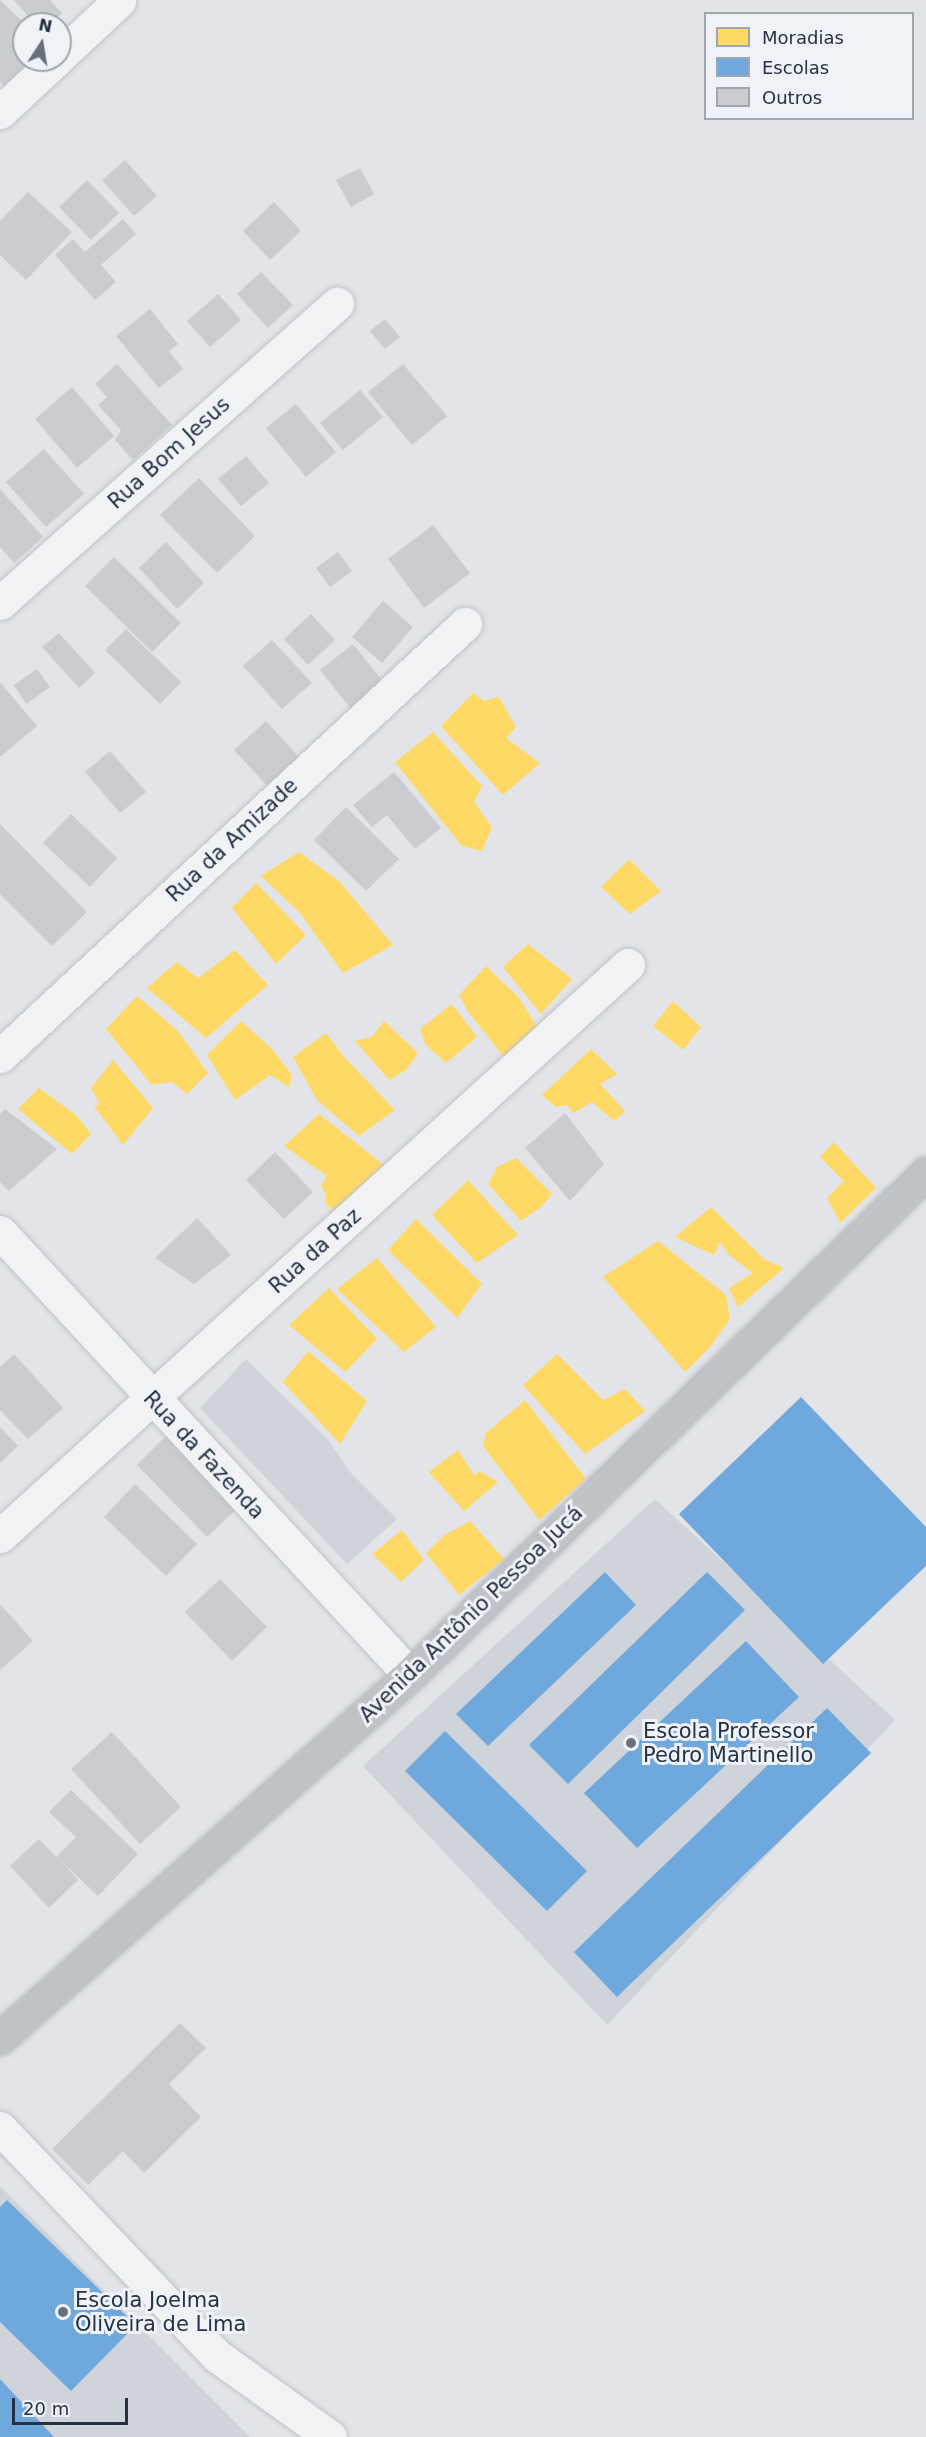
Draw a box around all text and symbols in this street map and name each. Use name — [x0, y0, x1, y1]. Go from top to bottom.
north arrow — [12, 12, 72, 72]
legend — [704, 12, 914, 120]
text: N — [37, 15, 54, 37]
text: Moradias — [762, 27, 844, 48]
text: Escolas — [762, 57, 829, 78]
text: Outros — [762, 87, 822, 108]
street label: Rua Bom Jesus — [103, 392, 235, 514]
street label: Rua da Amizade — [161, 773, 303, 907]
street label: Rua da Paz — [264, 1203, 366, 1299]
street label: Rua da Fazenda — [138, 1386, 270, 1524]
street label: Avenida Antônio Pessoa Jucá — [354, 1500, 588, 1728]
place label: Escola Professor Pedro Martinello — [643, 1718, 814, 1768]
marker: Escola Professor Pedro Martinello — [624, 1736, 638, 1750]
place label: Escola Joelma Oliveira de Lima — [75, 2287, 246, 2337]
marker: Escola Joelma Oliveira de Lima — [56, 2305, 70, 2319]
scale bar — [15, 2386, 130, 2424]
text: 20 m — [23, 2398, 69, 2419]

